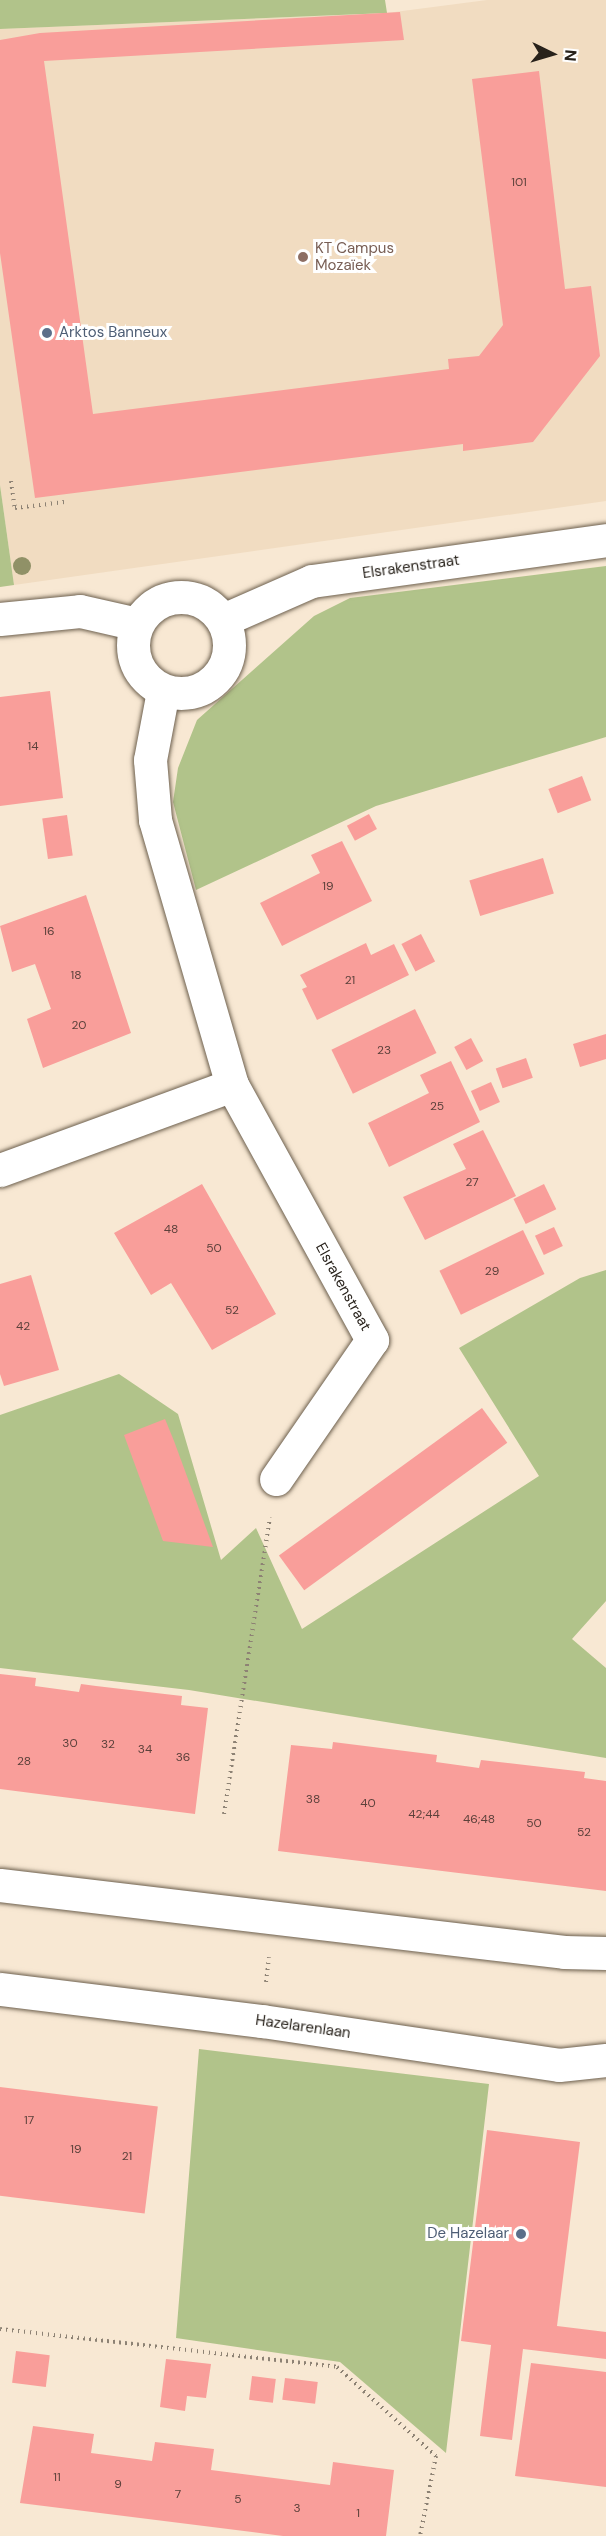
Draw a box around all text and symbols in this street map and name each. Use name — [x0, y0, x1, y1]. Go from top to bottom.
north arrow — [522, 24, 582, 84]
text: N — [559, 49, 581, 62]
house number: 101 — [511, 176, 527, 190]
place label: KT Campus Mozaïek — [315, 239, 394, 274]
marker: KT Campus Mozaïek — [296, 250, 310, 264]
place label: Arktos Banneux — [59, 324, 167, 342]
marker: Arktos Banneux — [40, 326, 54, 340]
street label: Elsrakenstraat — [361, 551, 461, 583]
house number: 14 — [27, 740, 39, 754]
house number: 19 — [322, 880, 334, 894]
house number: 16 — [43, 925, 55, 939]
house number: 18 — [70, 969, 82, 983]
house number: 21 — [345, 974, 355, 988]
house number: 20 — [72, 1019, 86, 1033]
house number: 23 — [377, 1044, 391, 1058]
house number: 25 — [430, 1100, 444, 1114]
house number: 27 — [465, 1176, 479, 1190]
house number: 48 — [164, 1223, 178, 1237]
street label: Elsrakenstraat — [311, 1240, 375, 1334]
house number: 50 — [206, 1242, 222, 1256]
house number: 29 — [485, 1265, 499, 1279]
house number: 52 — [225, 1304, 239, 1318]
house number: 42 — [16, 1320, 30, 1334]
house number: 30 — [62, 1737, 78, 1751]
house number: 32 — [101, 1738, 115, 1752]
house number: 34 — [138, 1743, 152, 1757]
house number: 36 — [176, 1751, 190, 1765]
house number: 28 — [17, 1755, 31, 1769]
house number: 38 — [306, 1793, 320, 1807]
house number: 40 — [360, 1797, 376, 1811]
house number: 42;44 — [408, 1808, 440, 1822]
house number: 46;48 — [463, 1813, 495, 1827]
house number: 50 — [526, 1817, 542, 1831]
house number: 52 — [577, 1826, 591, 1840]
street label: Hazelarenlaan — [254, 2011, 352, 2043]
house number: 17 — [24, 2114, 34, 2128]
house number: 19 — [70, 2143, 82, 2157]
house number: 21 — [122, 2150, 132, 2164]
place label: De Hazelaar — [427, 2225, 509, 2243]
marker: De Hazelaar — [514, 2227, 528, 2241]
house number: 11 — [53, 2471, 61, 2485]
house number: 9 — [114, 2478, 122, 2492]
house number: 7 — [175, 2488, 181, 2502]
house number: 5 — [234, 2493, 242, 2507]
house number: 3 — [293, 2502, 301, 2516]
house number: 1 — [356, 2507, 360, 2521]

